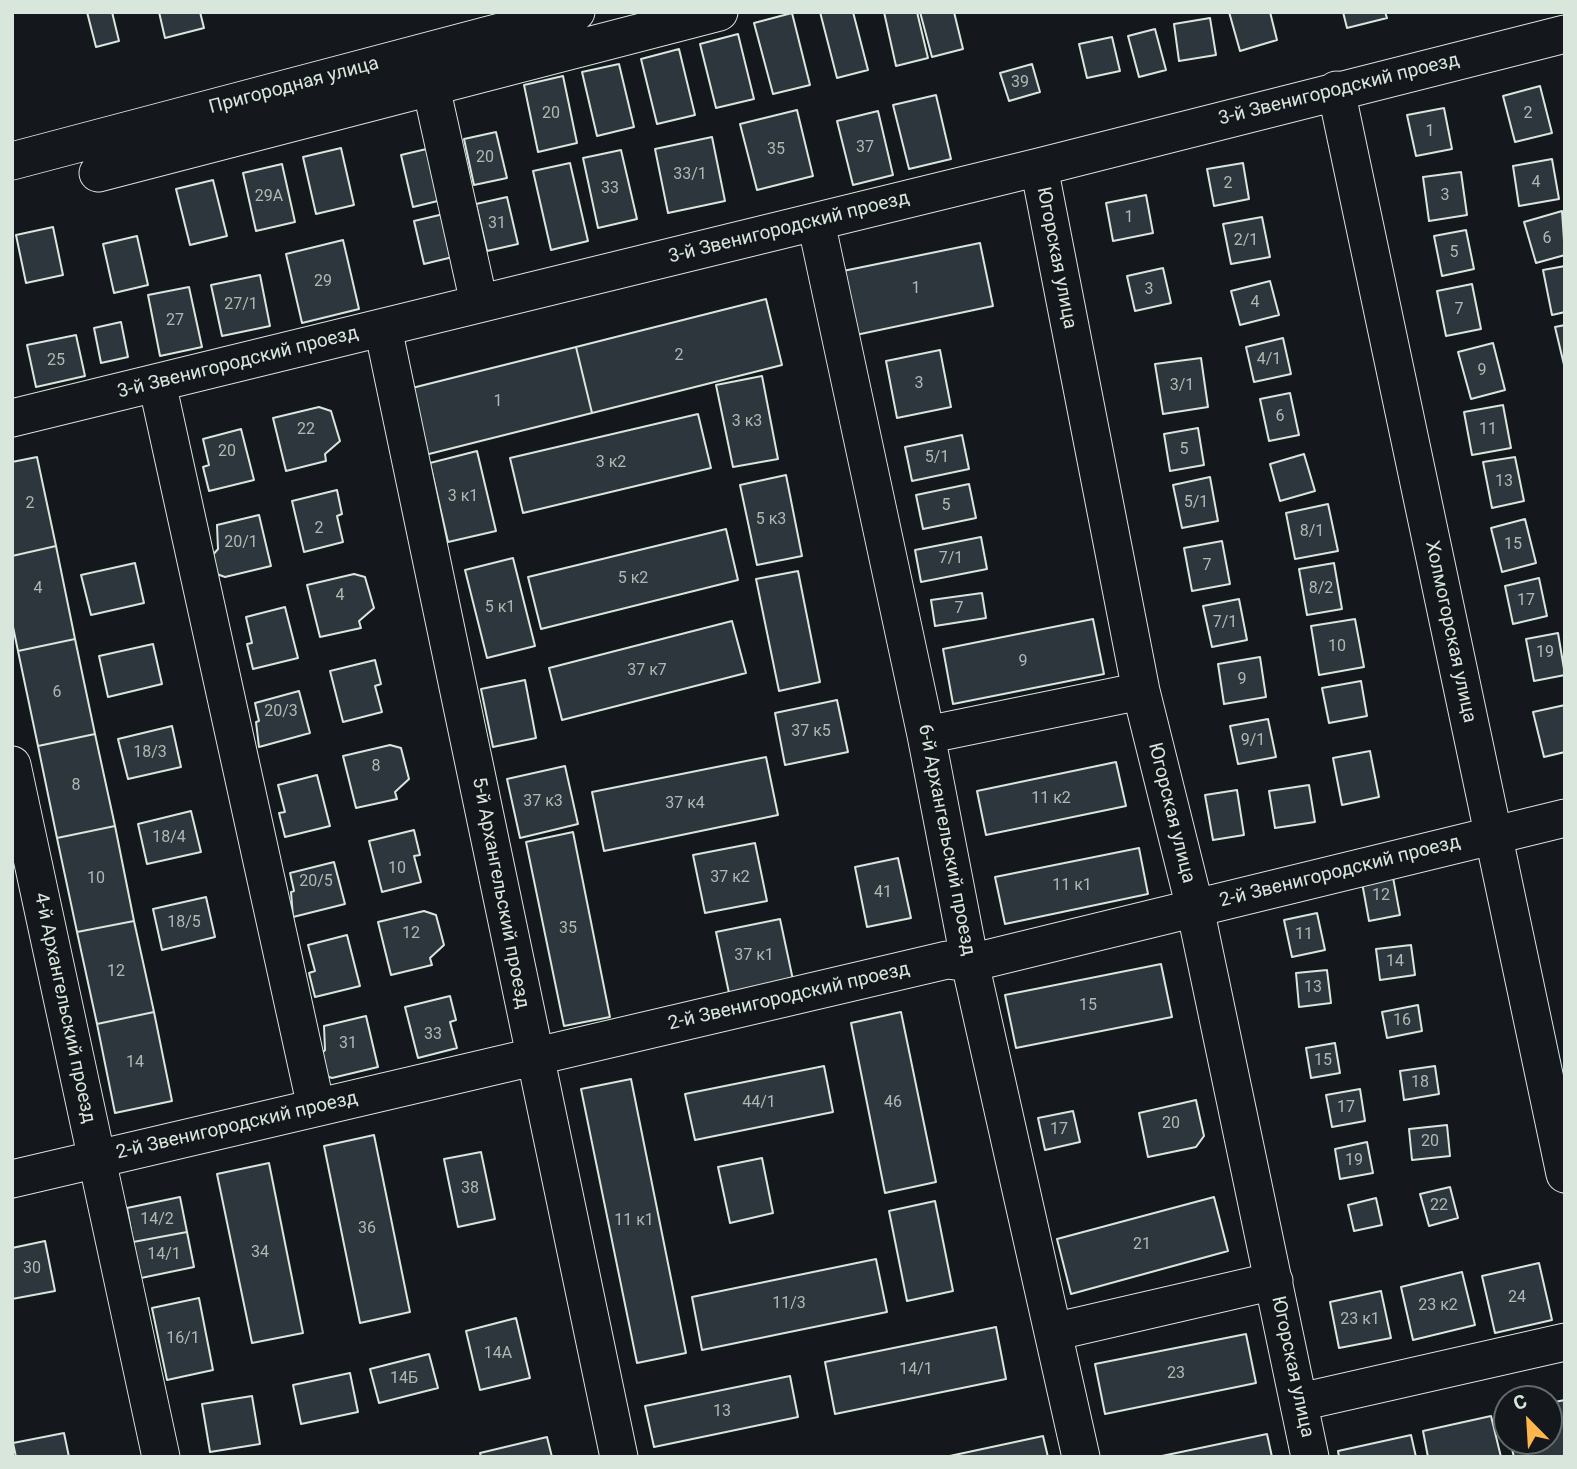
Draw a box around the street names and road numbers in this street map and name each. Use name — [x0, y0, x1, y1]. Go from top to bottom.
street label: 3-й Звенигородский проезд — [1216, 49, 1462, 131]
street label: Пригородная улица — [207, 52, 381, 120]
street label: Югорская улица — [1031, 185, 1081, 331]
street label: 3-й Звенигородский проезд — [666, 187, 912, 269]
street label: 3-й Звенигородский проезд — [115, 322, 361, 404]
street label: Холмогорская улица — [1420, 539, 1480, 725]
street label: 6-й Архангельский проезд — [912, 723, 980, 957]
street label: Югорская улица — [1143, 740, 1199, 886]
street label: 5-й Архангельский проезд — [466, 776, 534, 1010]
street label: 2-й Звенигородский проезд — [1217, 831, 1463, 913]
street label: 4-й Архангельский проезд — [28, 891, 100, 1125]
street label: 2-й Звенигородский проезд — [666, 958, 912, 1036]
street label: 2-й Звенигородский проезд — [114, 1087, 360, 1165]
street label: Югорская улица — [1266, 1294, 1318, 1440]

